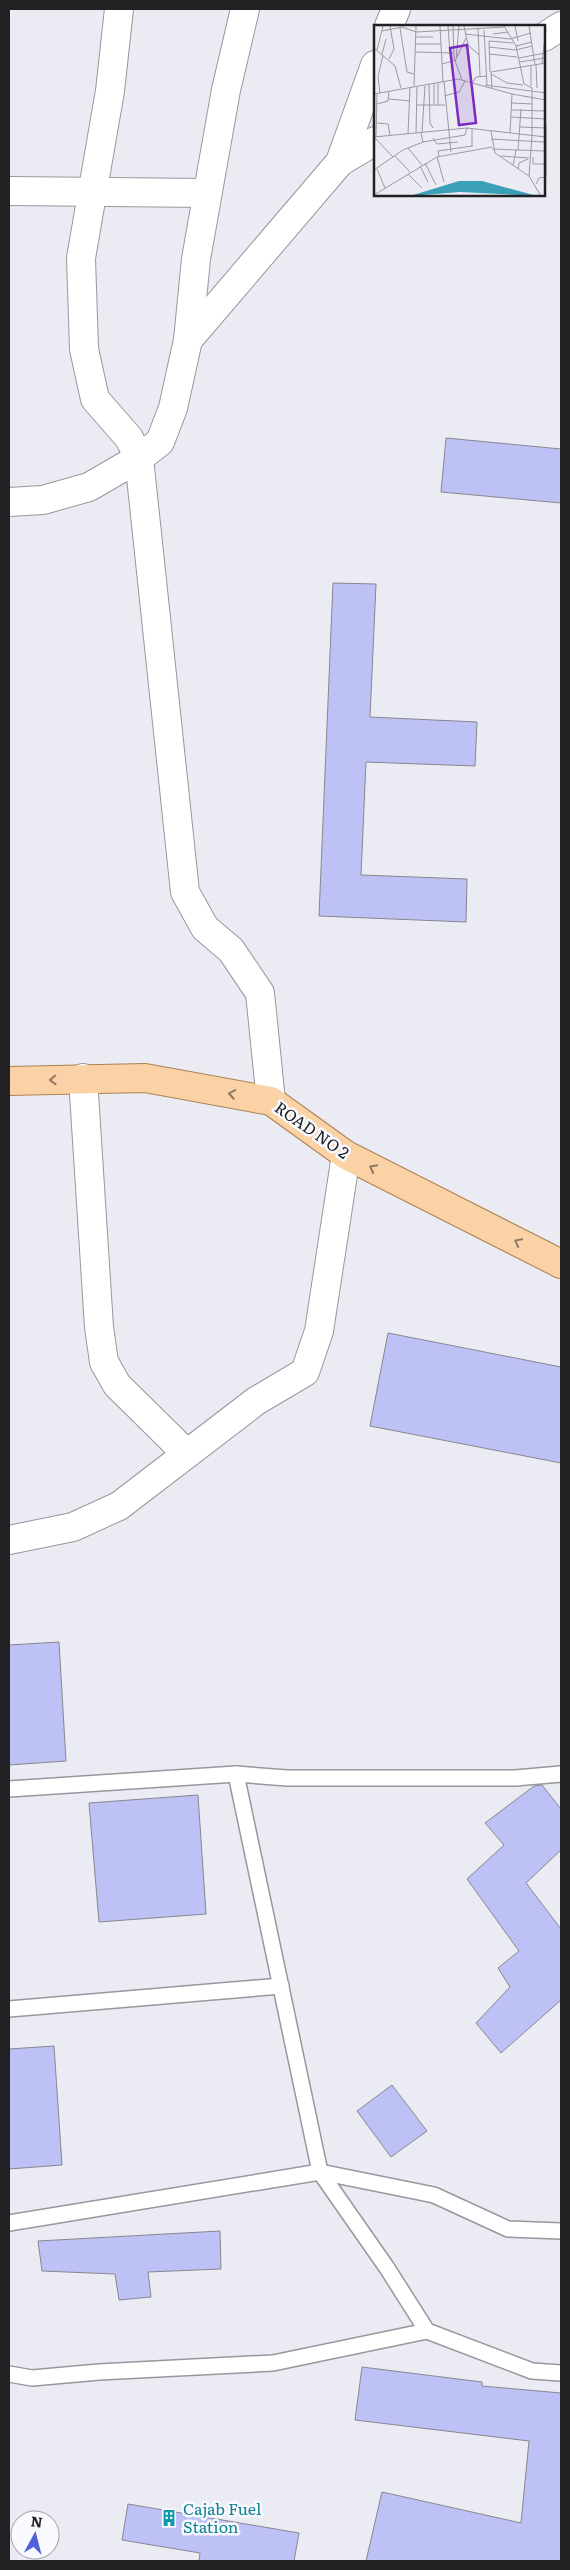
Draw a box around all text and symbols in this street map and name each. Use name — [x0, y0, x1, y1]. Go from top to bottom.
inset map — [374, 25, 545, 196]
one-way arrow — [49, 1074, 57, 1085]
one-way arrow — [227, 1089, 236, 1099]
street label: ROAD NO 2 — [270, 1095, 355, 1164]
one-way arrow — [369, 1164, 378, 1175]
one-way arrow — [514, 1238, 523, 1248]
place label: Cajab Fuel Station — [183, 2496, 261, 2538]
building icon: Cajab Fuel Station — [159, 2508, 179, 2528]
north arrow — [10, 2510, 60, 2560]
text: N — [30, 2510, 44, 2532]

